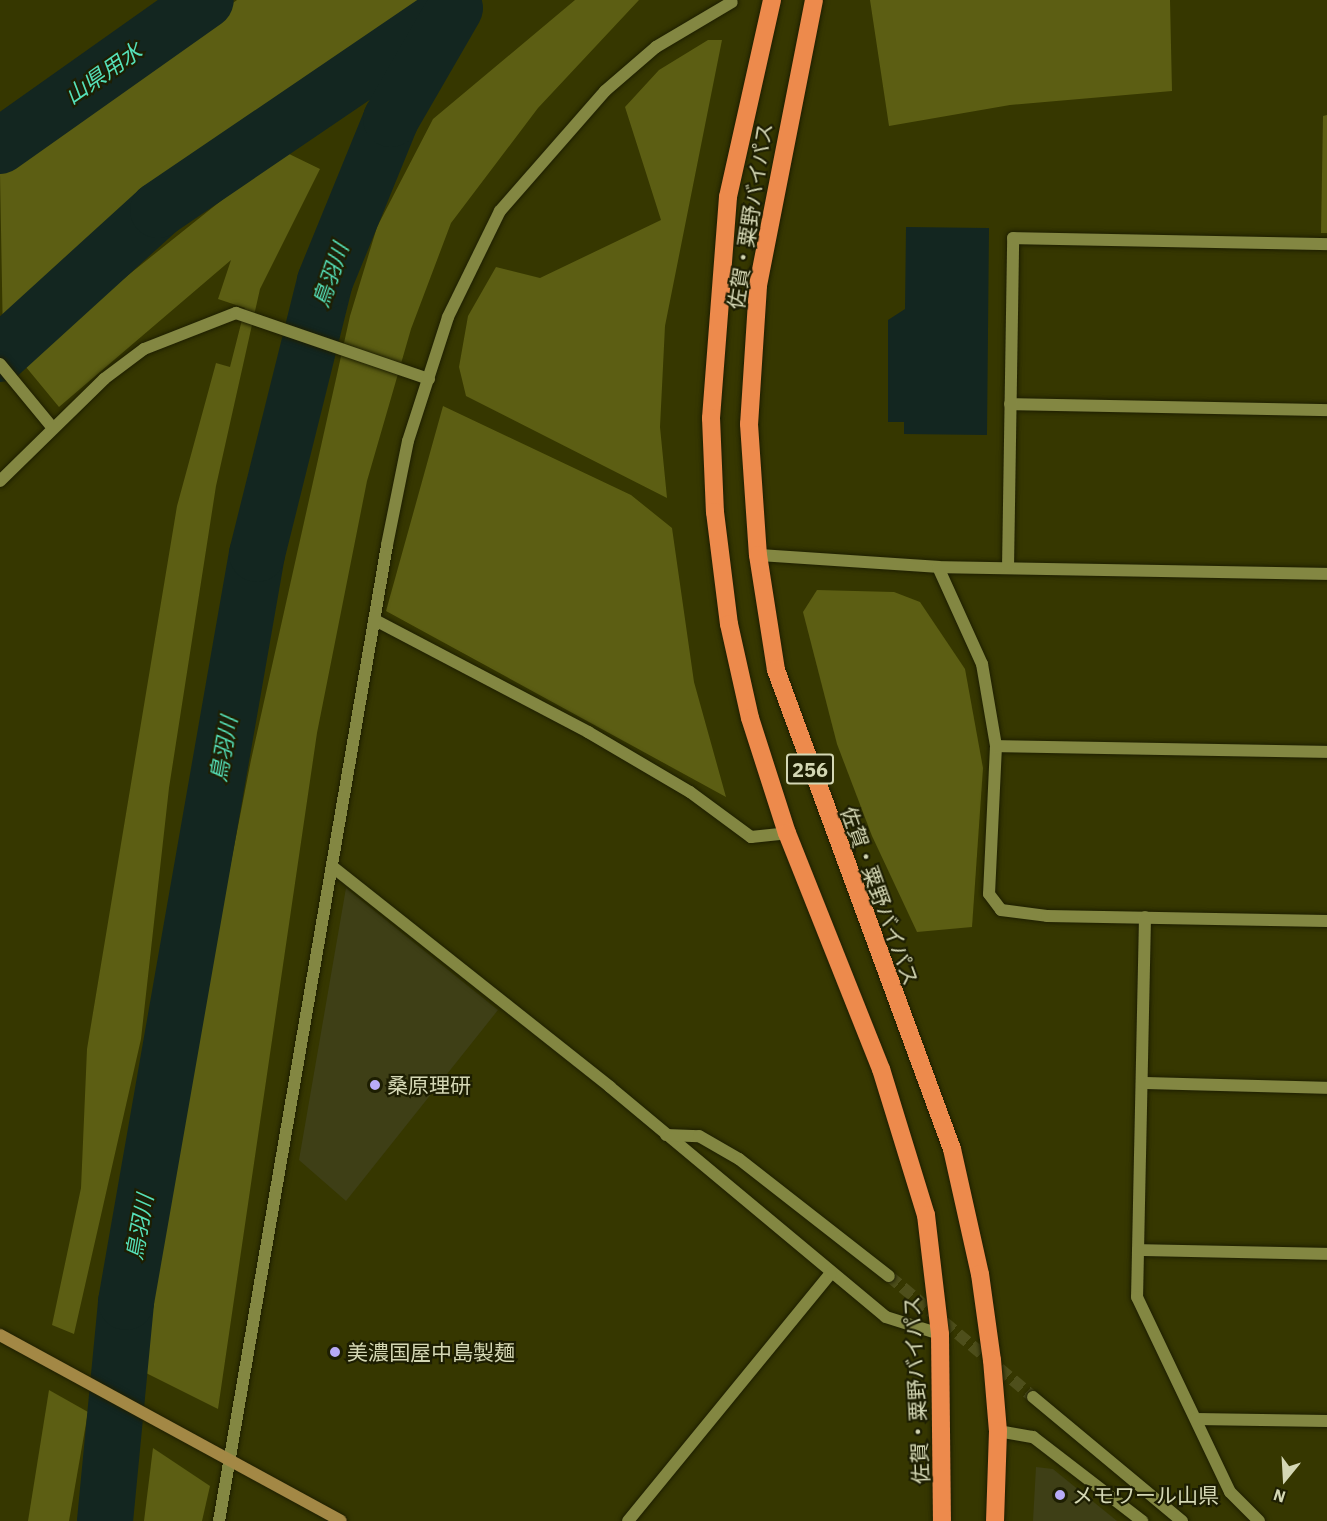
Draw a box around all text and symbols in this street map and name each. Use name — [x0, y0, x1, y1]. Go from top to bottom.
water label: 山県用水 — [59, 37, 147, 109]
street label: 佐賀・粟野バイパス — [723, 121, 777, 311]
water label: 鳥羽川 — [307, 240, 353, 310]
water label: 鳥羽川 — [204, 714, 242, 784]
road number: 256 — [786, 752, 834, 786]
street label: 佐賀・粟野バイパス — [836, 803, 924, 989]
place label: 桑原理研 — [387, 1072, 471, 1098]
marker: 桑原理研 — [368, 1078, 382, 1092]
water label: 鳥羽川 — [120, 1192, 158, 1262]
street label: 佐賀・粟野バイパス — [898, 1295, 934, 1485]
place label: 美濃国屋中島製麺 — [347, 1339, 515, 1365]
marker: 美濃国屋中島製麺 — [328, 1345, 342, 1359]
north arrow — [1255, 1449, 1315, 1509]
place label: メモワール山県 — [1072, 1482, 1219, 1508]
text: N — [1271, 1485, 1288, 1507]
marker: メモワール山県 — [1053, 1488, 1067, 1502]

